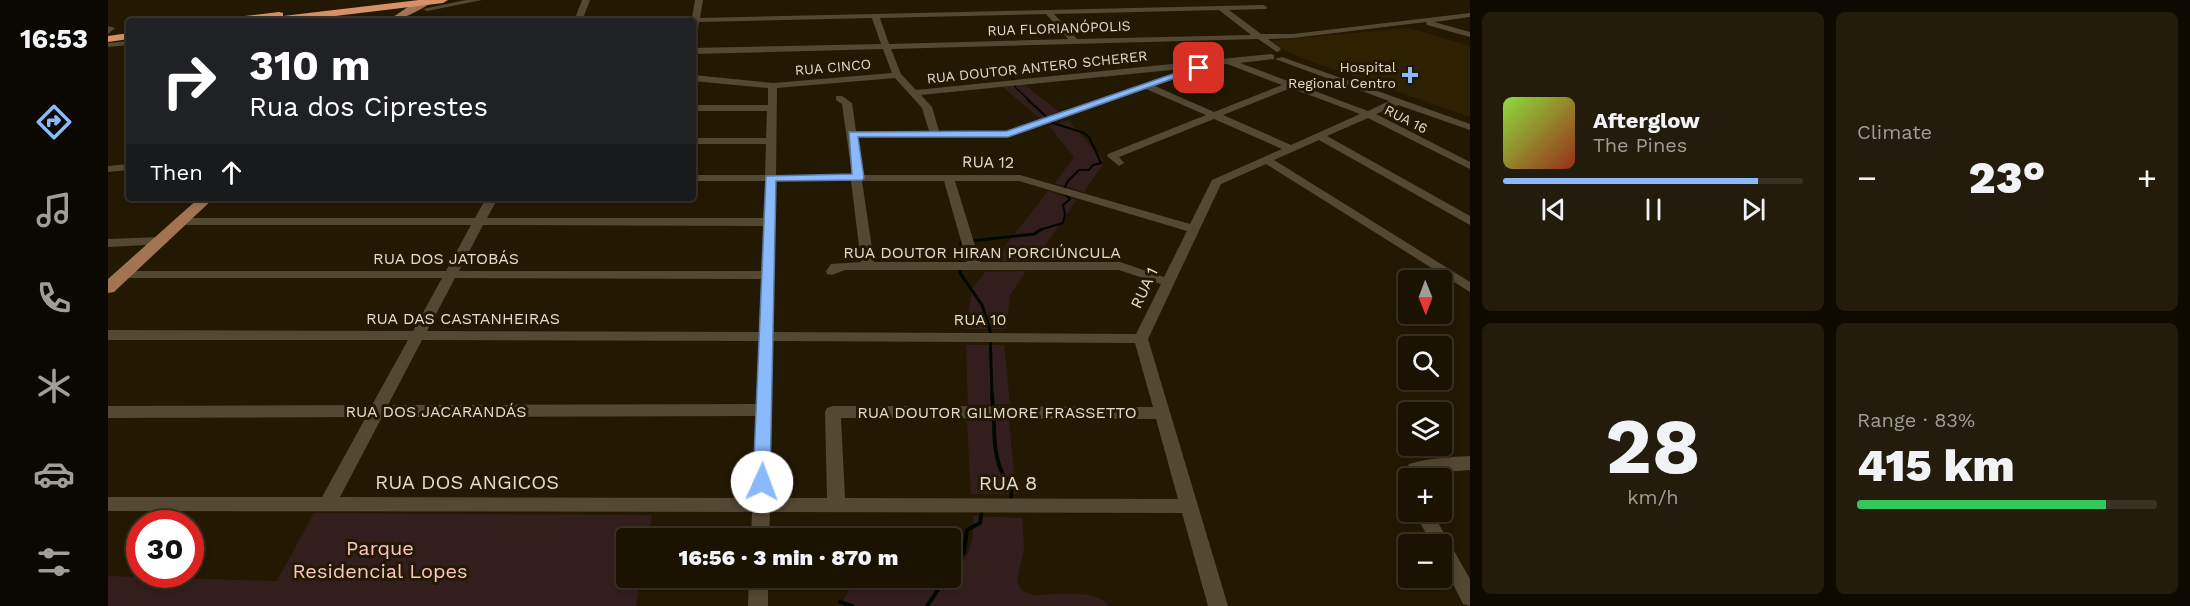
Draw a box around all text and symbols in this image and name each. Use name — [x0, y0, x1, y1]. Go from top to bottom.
street label: RUA FLORIANÓPOLIS — [987, 18, 1131, 38]
text: 16:53 — [20, 23, 88, 55]
text: 310 m — [249, 41, 371, 90]
icon: right — [150, 42, 228, 120]
pin — [1173, 42, 1224, 93]
street label: RUA DOUTOR ANTERO SCHERER — [926, 47, 1148, 87]
icon: arrive — [1182, 51, 1215, 84]
street label: RUA CINCO — [794, 56, 872, 78]
place label: Hospital Regional Centro — [1288, 59, 1397, 91]
marker: Hospital Regional Centro — [1401, 66, 1419, 84]
text: Rua dos Ciprestes — [249, 91, 488, 123]
icon: directions — [33, 101, 75, 143]
street label: RUA 16 — [1382, 101, 1430, 137]
text: Afterglow — [1593, 108, 1700, 133]
text: Climate — [1857, 120, 1932, 144]
text: The Pines — [1593, 133, 1687, 157]
text: 23° — [1969, 151, 2045, 204]
street label: RUA 12 — [962, 152, 1014, 172]
icon: ahead — [215, 156, 248, 189]
text: − — [1857, 158, 1877, 197]
text: + — [2137, 158, 2157, 197]
text: Then — [150, 160, 203, 185]
icon: music — [33, 189, 75, 231]
icon: previous — [1537, 193, 1570, 226]
icon: pause — [1637, 193, 1670, 226]
icon: next — [1737, 193, 1770, 226]
street label: RUA DOUTOR HIRAN PORCIÚNCULA — [843, 243, 1121, 262]
street label: RUA DOS JATOBÁS — [373, 249, 519, 268]
street label: RUA 1 — [1126, 265, 1162, 311]
north arrow — [1398, 270, 1452, 324]
map controls — [1398, 270, 1452, 588]
icon: phone — [33, 277, 75, 319]
street label: RUA DAS CASTANHEIRAS — [366, 309, 560, 328]
street label: RUA 10 — [954, 310, 1006, 329]
button: search — [1398, 336, 1452, 390]
icon: climate — [33, 365, 75, 407]
text: 28 — [1605, 400, 1701, 492]
street label: RUA DOS JACARANDÁS — [345, 402, 527, 421]
button: layers — [1398, 402, 1452, 456]
street label: RUA DOUTOR GILMORE FRASSETTO — [857, 403, 1137, 422]
text: Range · 83% — [1857, 408, 1975, 432]
text: 415 km — [1857, 439, 2015, 492]
position arrow — [730, 450, 794, 514]
icon: car — [33, 453, 75, 495]
button: + — [1398, 468, 1452, 522]
street label: RUA DOS ANGICOS — [375, 470, 559, 494]
street label: RUA 8 — [979, 471, 1037, 495]
text: km/h — [1627, 485, 1679, 509]
speed limit sign: 30 — [126, 510, 204, 588]
button: − — [1398, 534, 1452, 588]
park label: Parque Residencial Lopes — [292, 536, 468, 583]
icon: filters — [33, 541, 75, 583]
text: 16:56 · 3 min · 870 m — [679, 545, 898, 570]

